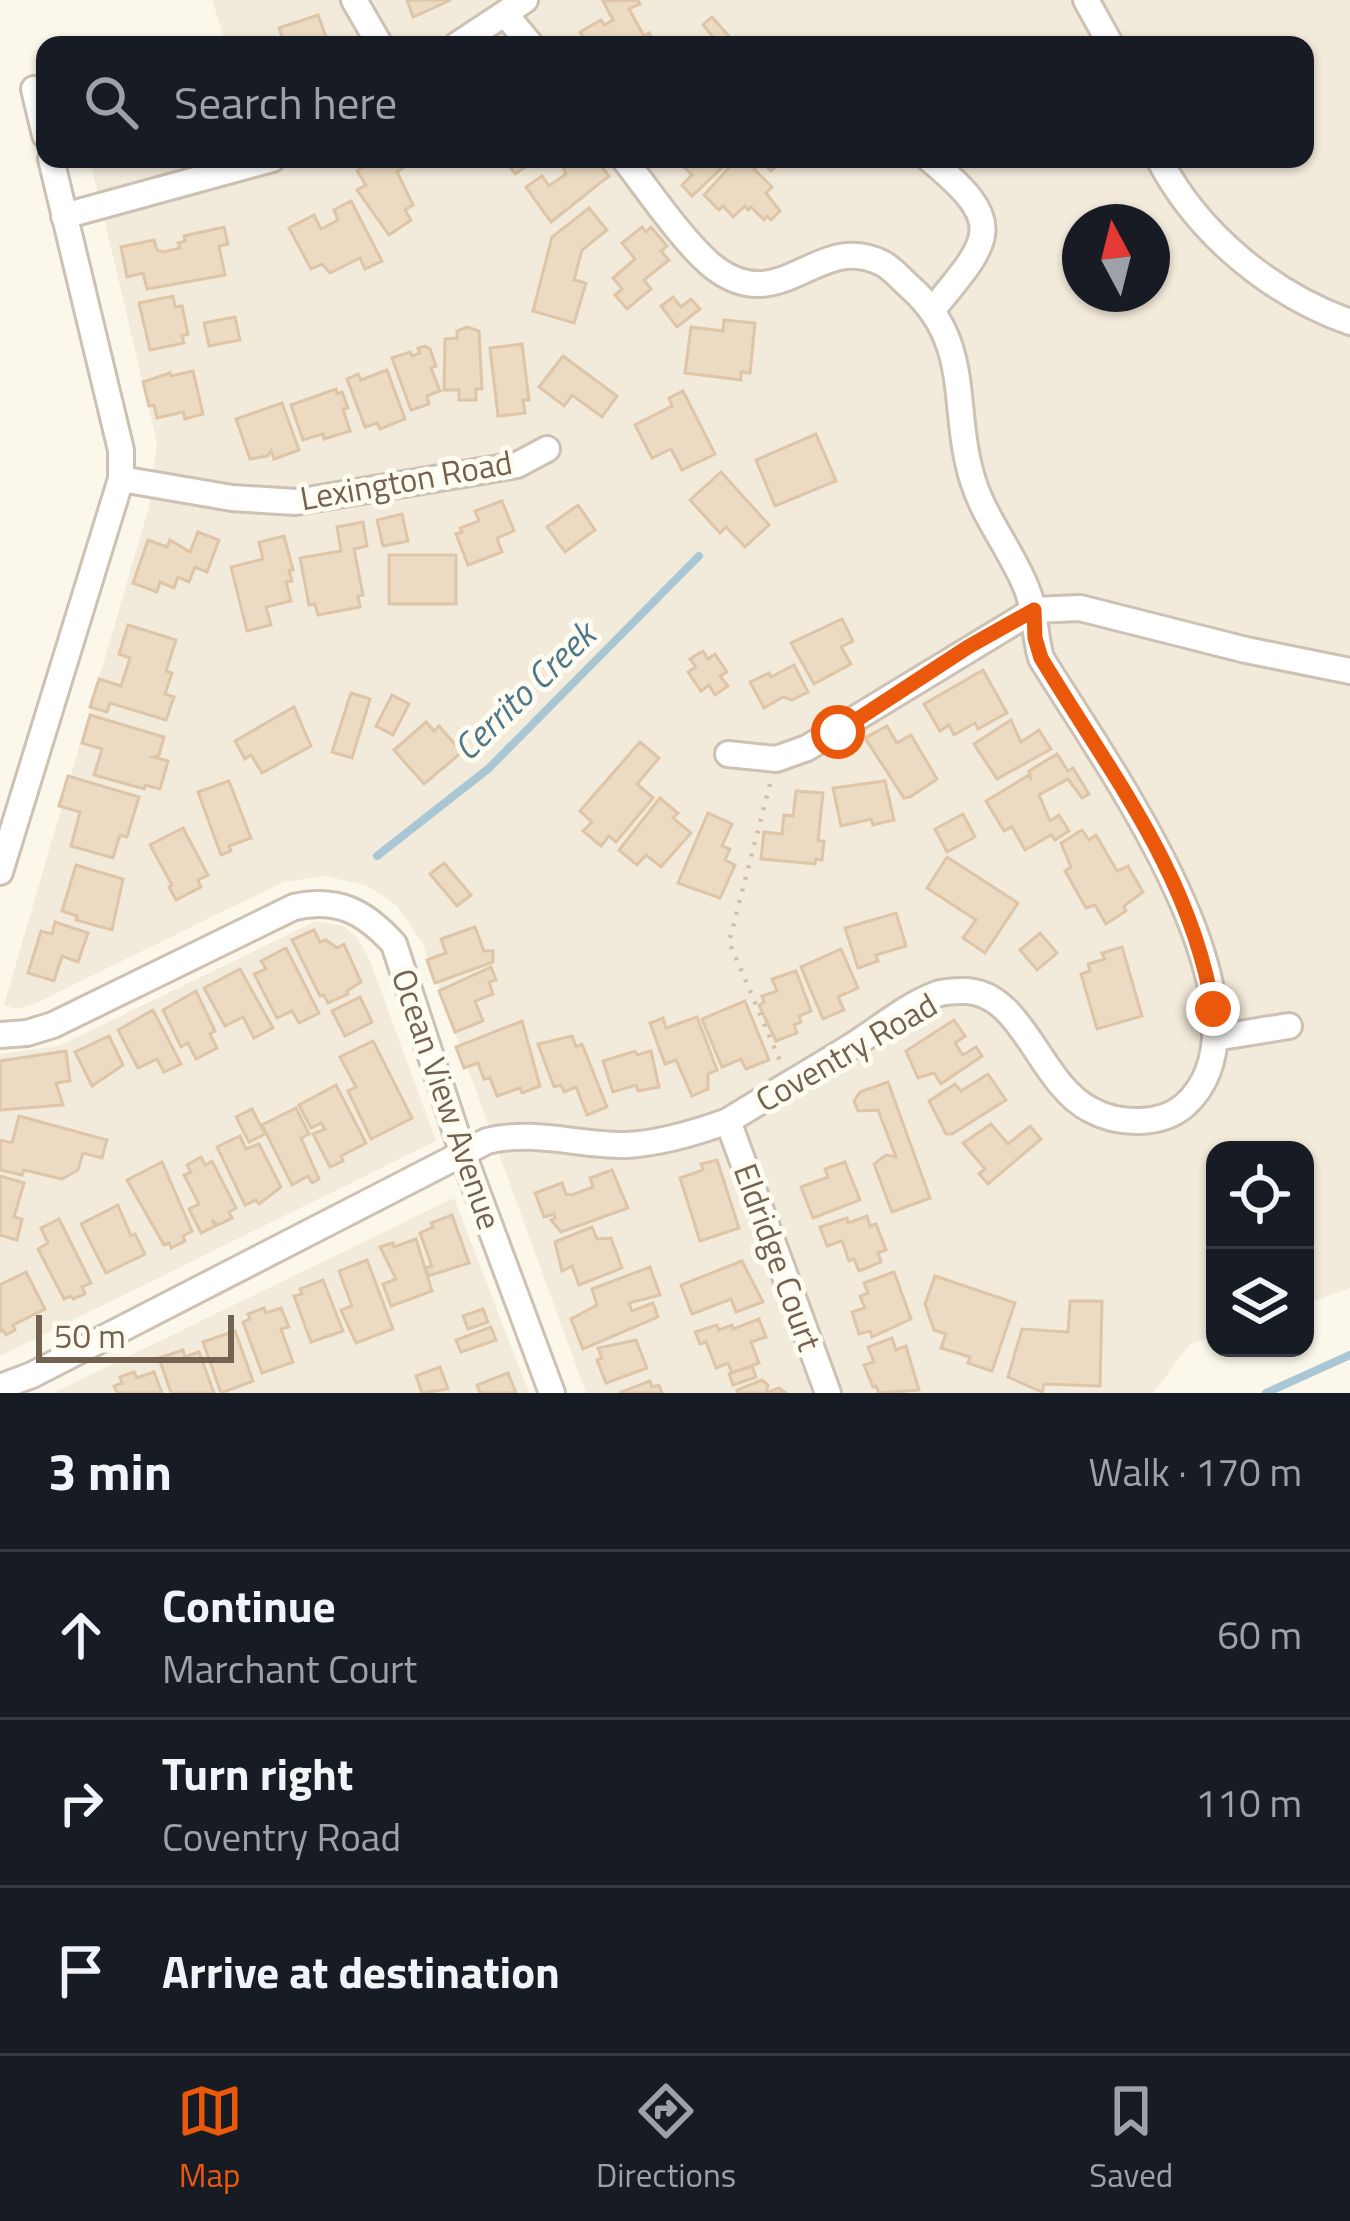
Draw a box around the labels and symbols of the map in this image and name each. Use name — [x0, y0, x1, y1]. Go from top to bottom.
north arrow — [1062, 204, 1170, 312]
street label: Lexington Road — [296, 437, 516, 523]
water label: Cerrito Creek — [440, 606, 610, 773]
route start — [811, 705, 865, 759]
street label: Ocean View Avenue — [379, 962, 515, 1236]
street label: Coventry Road — [746, 980, 946, 1124]
route end — [1186, 982, 1240, 1036]
street label: Eldridge Court — [721, 1156, 835, 1358]
scale bar — [36, 1309, 234, 1362]

